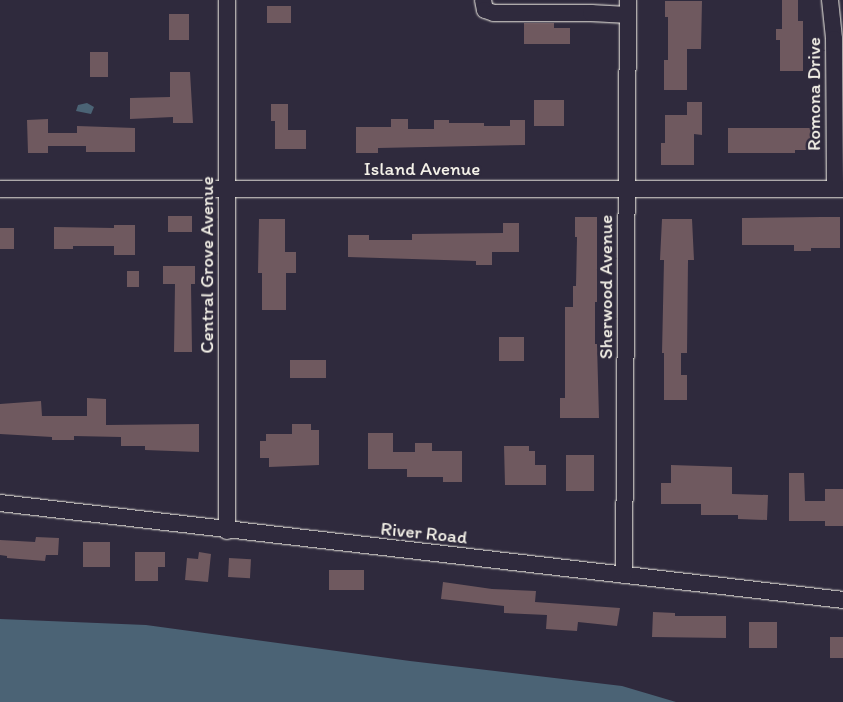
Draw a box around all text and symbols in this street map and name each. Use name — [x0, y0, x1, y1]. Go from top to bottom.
street label: Romona Drive — [803, 37, 825, 151]
street label: Island Avenue — [364, 158, 480, 180]
street label: Central Grove Avenue — [196, 176, 218, 354]
street label: Sherwood Avenue — [595, 215, 617, 359]
street label: River Road — [380, 517, 468, 549]

